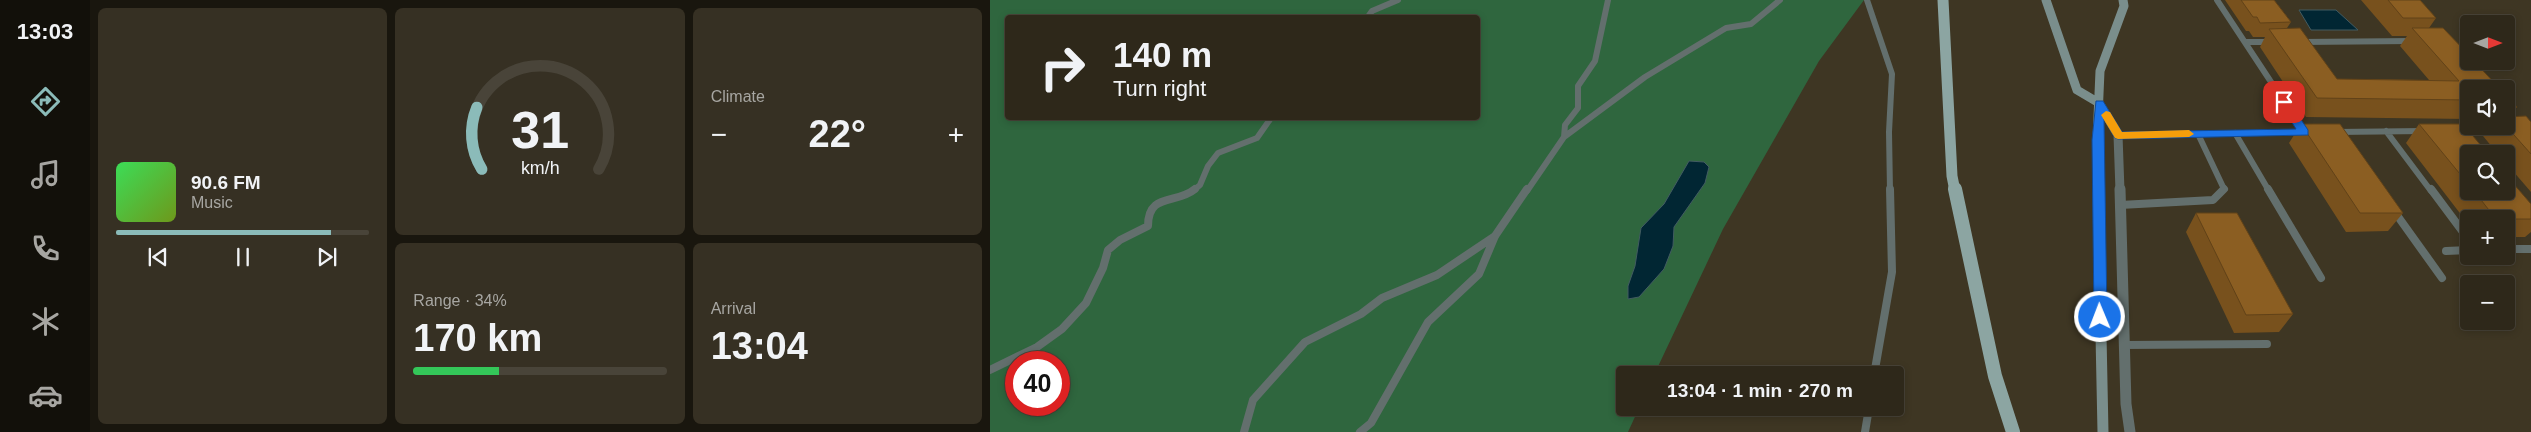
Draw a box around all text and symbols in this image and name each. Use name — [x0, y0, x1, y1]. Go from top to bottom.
north arrow — [2460, 15, 2515, 70]
map controls — [2460, 15, 2515, 330]
text: 13:03 — [17, 19, 73, 44]
icon: right — [1030, 35, 1095, 100]
text: 140 m — [1113, 35, 1212, 74]
text: Turn right — [1113, 76, 1206, 101]
button: sound — [2460, 80, 2515, 135]
pin — [2263, 81, 2305, 123]
icon: directions — [28, 84, 63, 119]
text: Climate — [711, 88, 765, 105]
icon: arrive — [2270, 88, 2298, 116]
text: 31 — [511, 101, 569, 159]
text: 22° — [809, 113, 866, 155]
text: − — [711, 119, 727, 150]
text: + — [948, 119, 964, 150]
button: search — [2460, 145, 2515, 200]
icon: music — [28, 157, 63, 192]
text: km/h — [521, 158, 559, 178]
text: 90.6 FM — [191, 172, 261, 193]
text: Music — [191, 194, 233, 211]
button: + — [2460, 210, 2515, 265]
icon: phone — [28, 231, 63, 266]
icon: previous — [144, 243, 172, 271]
icon: pause — [229, 243, 257, 271]
icon: next — [313, 243, 341, 271]
button: − — [2460, 275, 2515, 330]
position arrow — [2073, 290, 2125, 342]
text: Range · 34% — [413, 292, 507, 309]
text: Arrival — [711, 300, 756, 317]
icon: climate — [28, 304, 63, 339]
text: 170 km — [413, 317, 542, 359]
text: 13:04 — [711, 325, 808, 367]
speed limit sign: 40 — [1005, 351, 1070, 416]
icon: car — [28, 378, 63, 413]
text: 13:04 · 1 min · 270 m — [1667, 380, 1853, 401]

